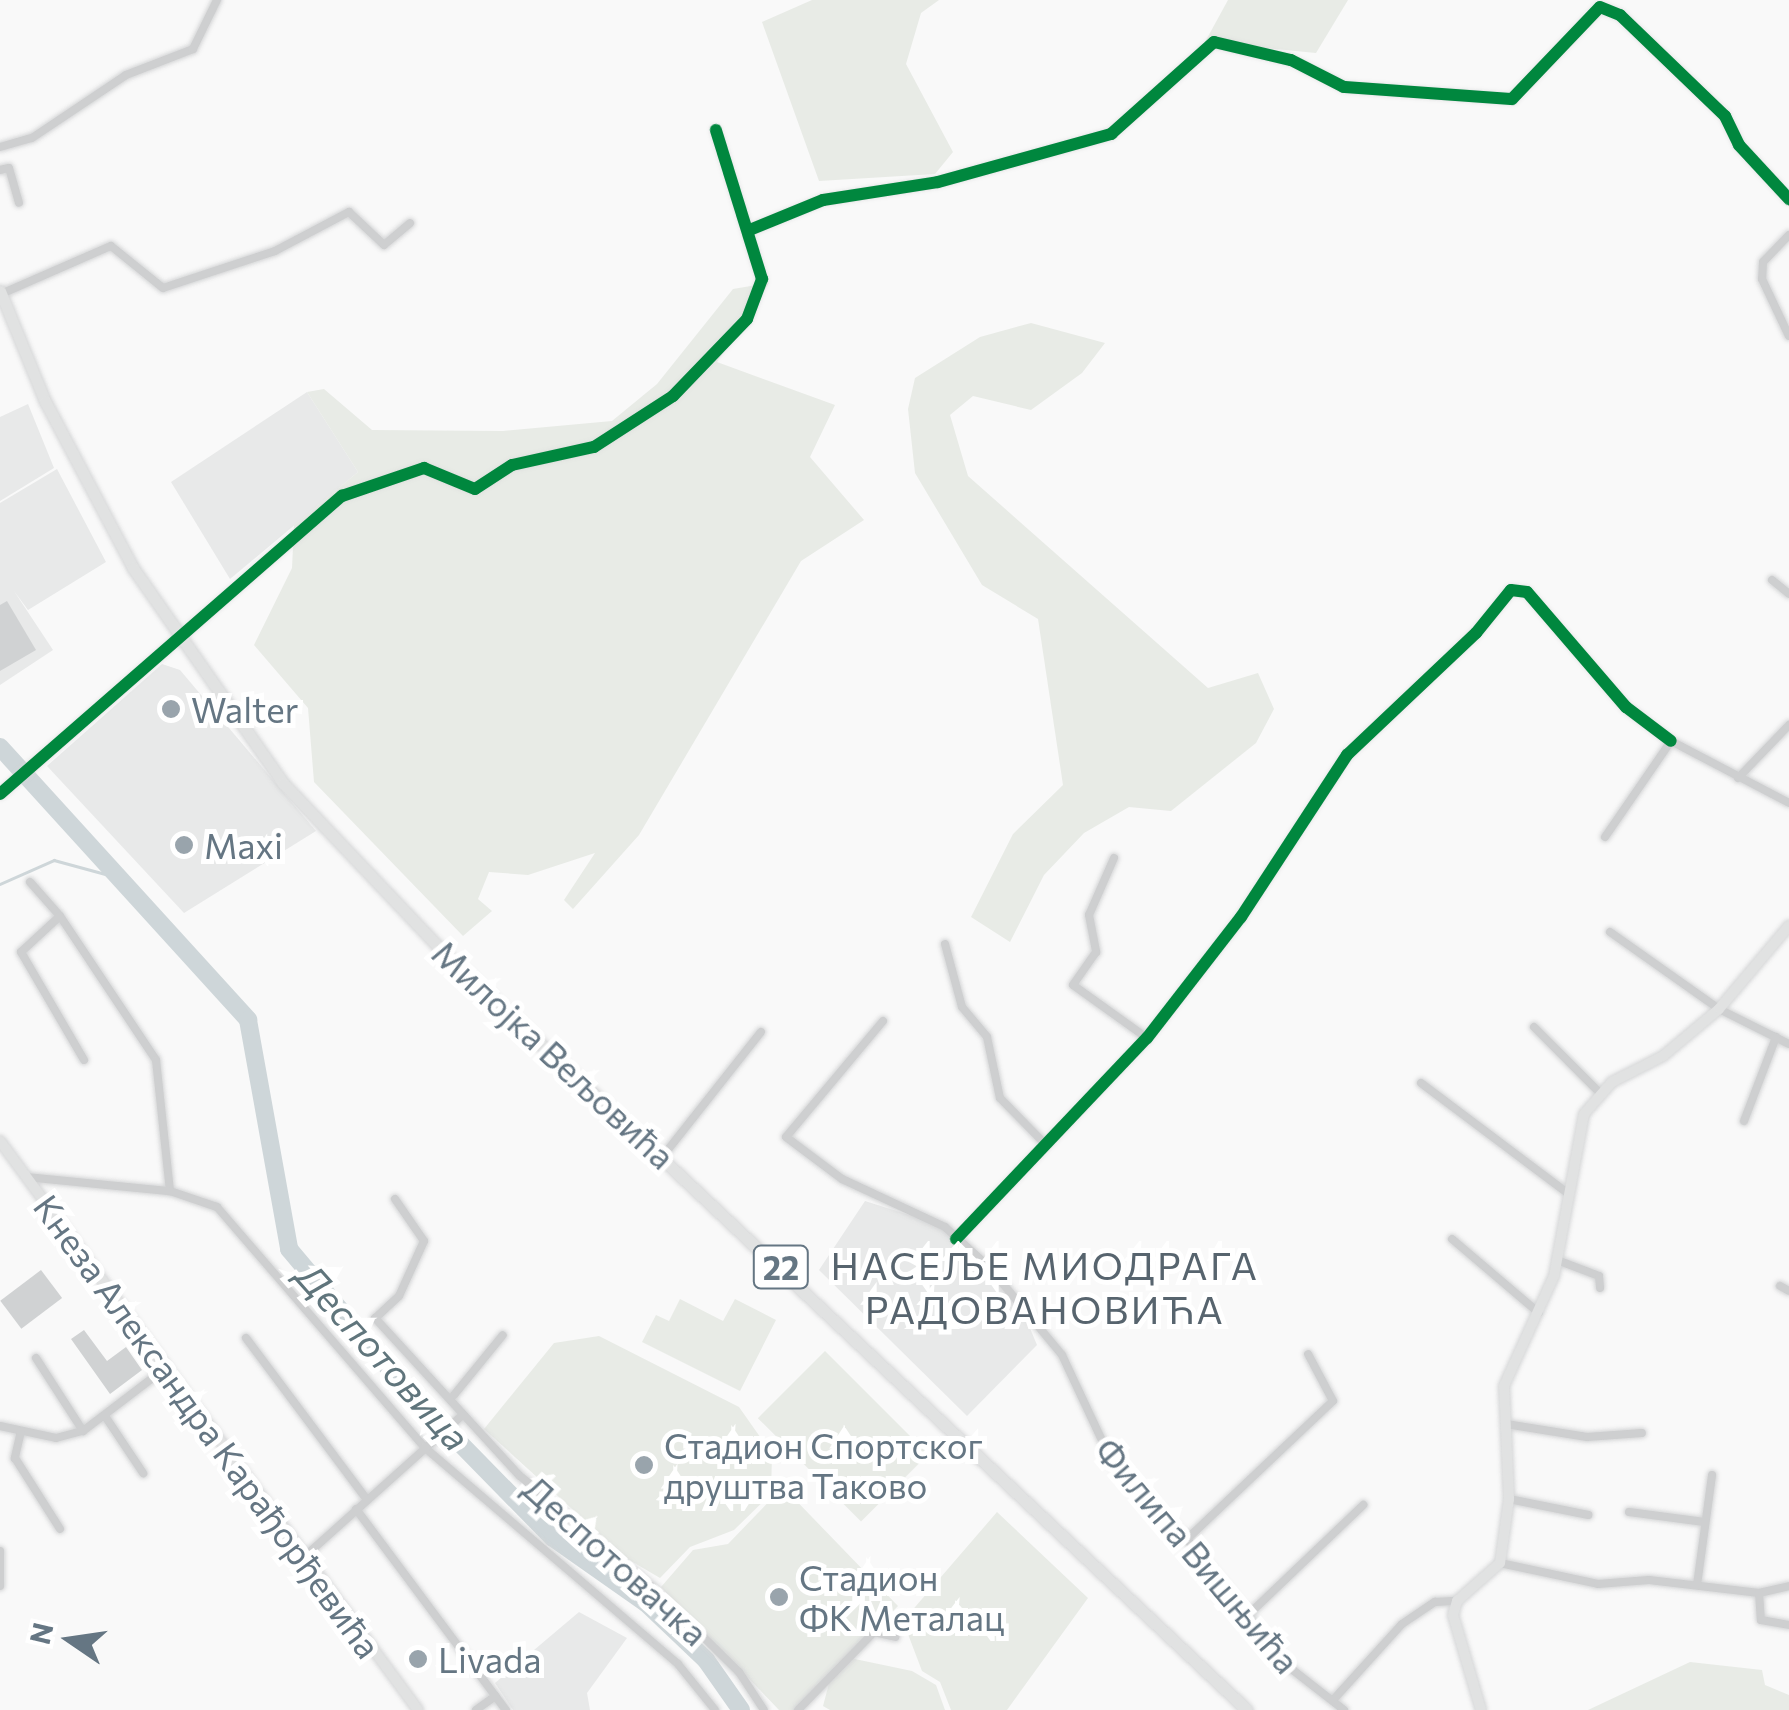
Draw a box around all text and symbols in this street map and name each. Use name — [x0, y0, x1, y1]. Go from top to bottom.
place label: Walter — [191, 688, 299, 730]
marker: Walter — [160, 698, 182, 720]
place label: Maxi — [204, 824, 283, 866]
marker: Maxi — [173, 834, 195, 856]
street label: Милојка Вељовића — [424, 931, 684, 1177]
street label: Кнеза Александра Карађорђевића — [26, 1186, 390, 1666]
road number: 22 — [751, 1240, 811, 1294]
district label: НАСЕЉЕ МИОДРАГА РАДОВАНОВИЋА — [831, 1242, 1259, 1332]
water label: Деспотовица — [288, 1253, 480, 1459]
place label: Стадион Спортског друштва Таково — [664, 1424, 983, 1506]
street label: Филипа Вишњића — [1087, 1429, 1309, 1681]
marker: Стадион Спортског друштва Таково — [633, 1454, 655, 1476]
street label: Деспотовачка — [515, 1466, 717, 1654]
place label: Стадион ФК Металац — [799, 1556, 1004, 1638]
marker: Стадион ФК Металац — [768, 1586, 790, 1608]
north arrow — [20, 1590, 120, 1690]
text: N — [22, 1619, 60, 1647]
place label: Livada — [438, 1638, 541, 1680]
marker: Livada — [407, 1648, 429, 1670]

